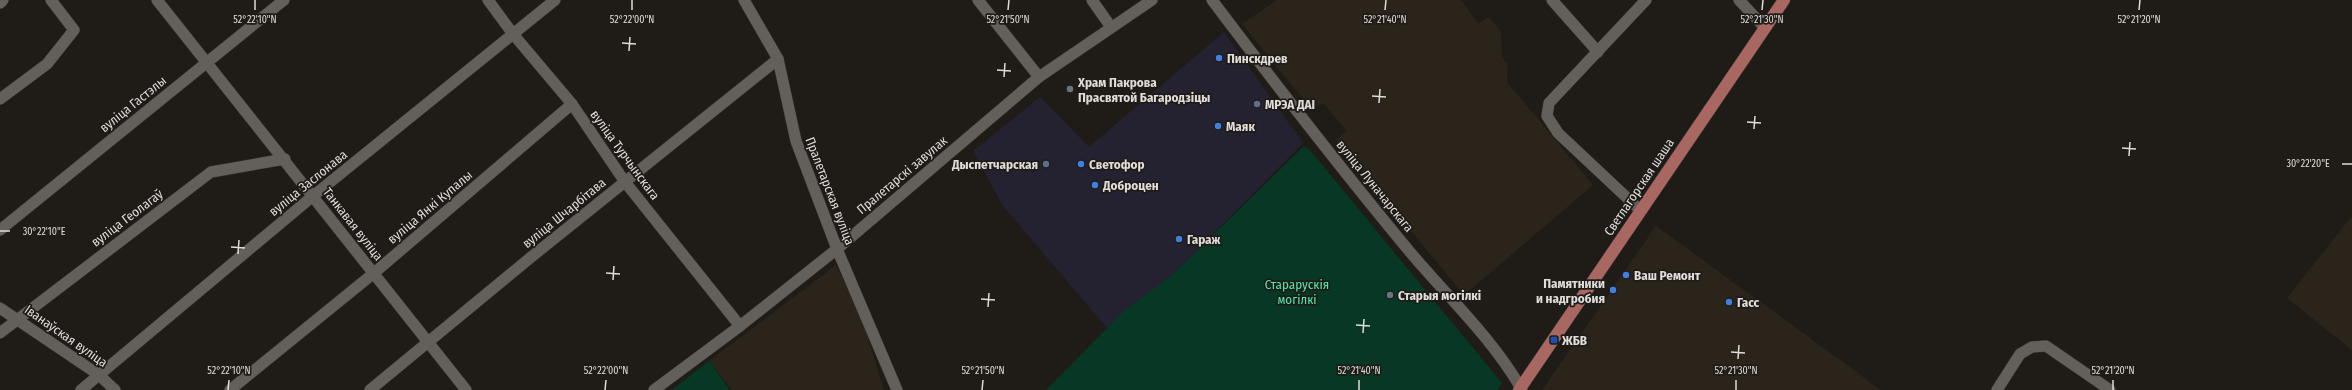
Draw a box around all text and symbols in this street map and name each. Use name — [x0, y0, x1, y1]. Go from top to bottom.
text: 52°22'10"N — [233, 14, 277, 26]
text: 52°22'00"N — [610, 14, 654, 26]
text: 52°21'50"N — [986, 14, 1030, 26]
text: 52°21'40"N — [1363, 14, 1407, 26]
text: 52°21'30"N — [1740, 14, 1784, 26]
text: 52°21'20"N — [2117, 14, 2161, 26]
place label: Пинскдрев — [1227, 51, 1288, 66]
marker: Пинскдрев — [1214, 53, 1224, 63]
street label: вуліца Гастэлы — [97, 73, 169, 135]
place label: Храм Пакрова Прасвятой Багародзіцы — [1077, 75, 1210, 105]
marker: Храм Пакрова Прасвятой Багародзіцы — [1065, 84, 1075, 94]
place label: МРЭА ДАІ — [1265, 97, 1315, 112]
marker: МРЭА ДАІ — [1252, 99, 1262, 109]
street label: вуліца Турчынскага — [587, 107, 663, 203]
place label: Маяк — [1226, 119, 1255, 134]
marker: Маяк — [1213, 121, 1223, 131]
street label: Пралетарскі завулак — [854, 133, 950, 217]
street label: Пралетарская вуліца — [802, 135, 858, 247]
street label: Светлагорская шаша — [1601, 136, 1677, 238]
street label: вуліца Луначарскага — [1333, 137, 1417, 235]
street label: вуліца Заслонава — [266, 147, 350, 219]
place label: Дыспетчарская — [951, 157, 1038, 172]
place label: Светофор — [1089, 157, 1145, 172]
text: 30°22'20"E — [2286, 158, 2330, 170]
marker: Дыспетчарская — [1041, 159, 1051, 169]
marker: Светофор — [1076, 159, 1086, 169]
street label: вуліца Янкі Купалы — [385, 167, 475, 247]
street label: вуліца Шчарбітава — [519, 175, 609, 251]
place label: Доброцен — [1102, 178, 1159, 193]
marker: Доброцен — [1090, 180, 1100, 190]
street label: Танкавая вуліца — [320, 185, 386, 263]
street label: вуліца Геолагаў — [88, 186, 166, 250]
text: 30°22'10"E — [23, 226, 66, 238]
place label: Гараж — [1187, 232, 1221, 247]
marker: Гараж — [1174, 234, 1184, 244]
place label: Ваш Ремонт — [1634, 268, 1701, 283]
marker: Ваш Ремонт — [1621, 270, 1631, 280]
place label: Памятники и надгробия — [1536, 276, 1605, 306]
park label: Старарускія могілкі — [1265, 277, 1329, 307]
marker: Памятники и надгробия — [1608, 285, 1618, 295]
place label: Старыя могілкі — [1398, 288, 1481, 303]
marker: Старыя могілкі — [1385, 290, 1395, 300]
place label: Гасс — [1737, 295, 1760, 310]
marker: Гасс — [1724, 297, 1734, 307]
street label: Іванаўская вуліца — [22, 302, 110, 370]
place label: ЖБВ — [1561, 333, 1587, 348]
marker: ЖБВ — [1549, 335, 1559, 345]
text: 52°22'10"N — [207, 365, 251, 377]
text: 52°22'00"N — [584, 365, 628, 377]
text: 52°21'50"N — [961, 365, 1005, 377]
text: 52°21'40"N — [1337, 365, 1381, 377]
text: 52°21'30"N — [1714, 365, 1758, 377]
text: 52°21'20"N — [2091, 365, 2135, 377]

